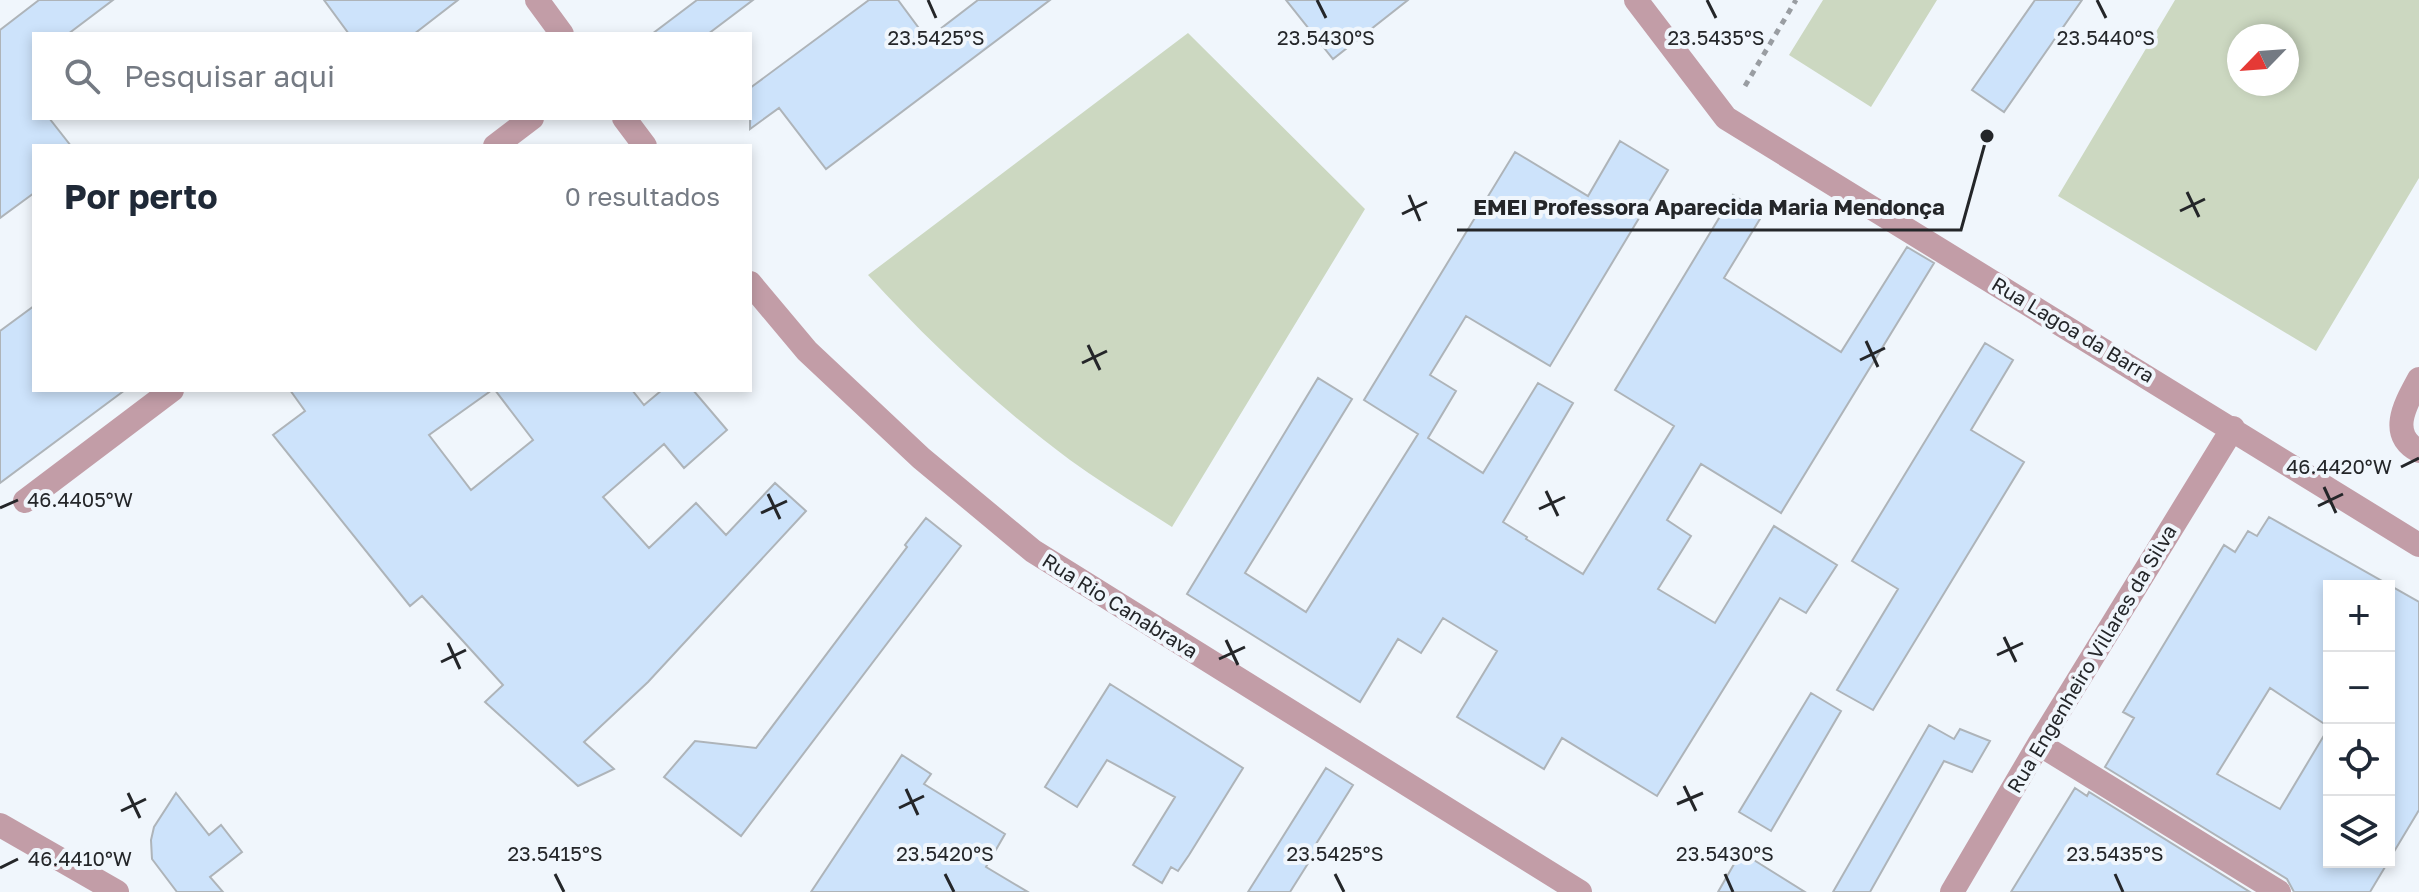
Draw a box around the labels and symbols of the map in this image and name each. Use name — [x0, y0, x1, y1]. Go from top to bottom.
north arrow — [2227, 24, 2299, 96]
text: 23.5425°S — [888, 25, 984, 49]
text: 23.5430°S — [1277, 25, 1375, 49]
text: 23.5435°S — [1668, 25, 1765, 49]
text: 23.5440°S — [2057, 25, 2155, 49]
callout: EMEI Professora Aparecida Maria Mendonça — [1457, 184, 1961, 230]
text: EMEI Professora Aparecida Maria Mendonça — [1473, 193, 1945, 220]
street label: Rua Lagoa da Barra — [1988, 271, 2159, 387]
text: 46.4420°W — [2286, 454, 2392, 478]
text: 46.4405°W — [27, 487, 133, 511]
street label: Rua Engenheiro Villares da Silva — [2001, 520, 2181, 797]
street label: Rua Rio Canabrava — [1038, 548, 1203, 663]
text: 23.5415°S — [508, 841, 603, 865]
text: 23.5420°S — [896, 841, 994, 865]
text: 23.5425°S — [1287, 841, 1383, 865]
text: 23.5430°S — [1676, 841, 1774, 865]
text: 23.5435°S — [2067, 841, 2164, 865]
text: 46.4410°W — [28, 846, 132, 870]

